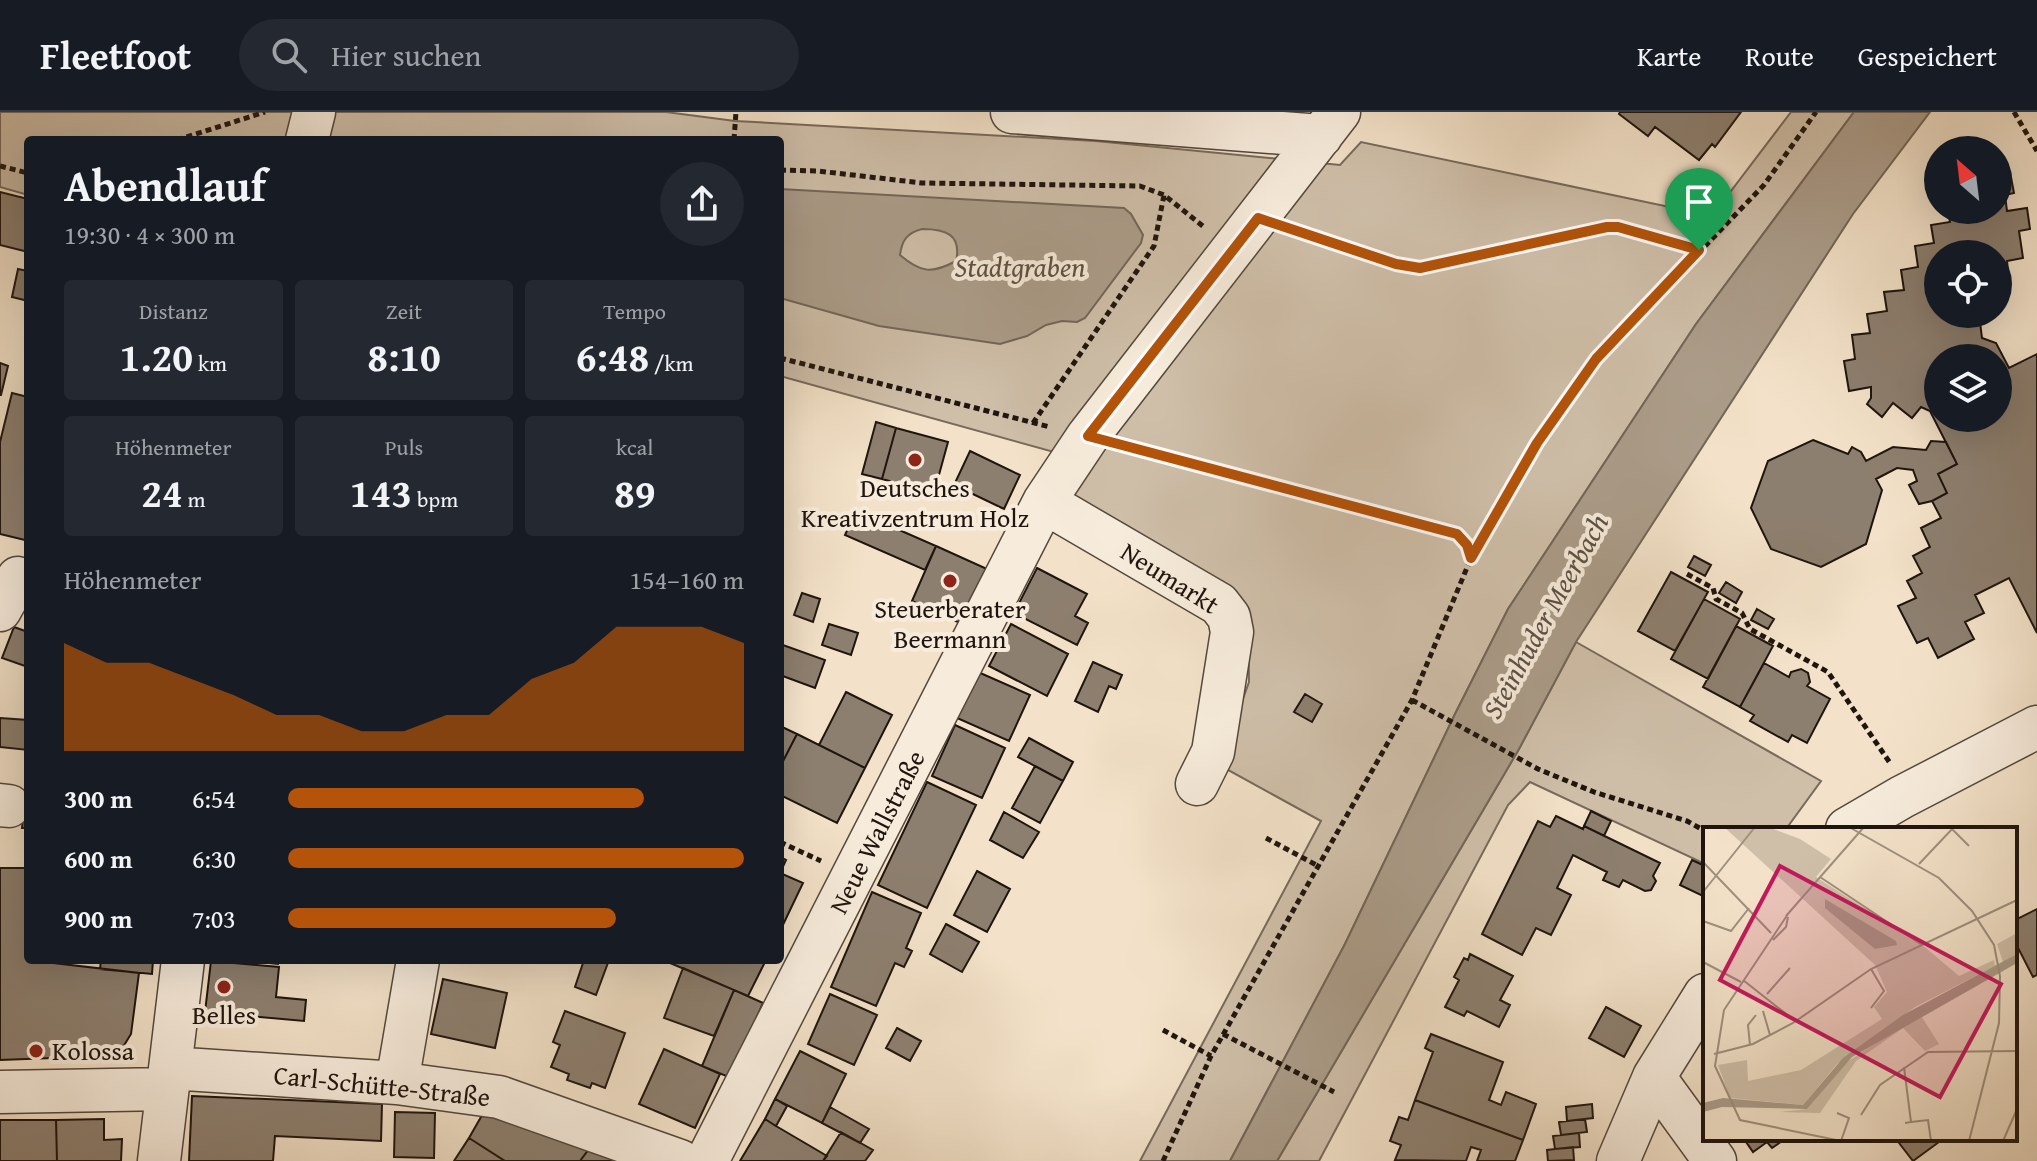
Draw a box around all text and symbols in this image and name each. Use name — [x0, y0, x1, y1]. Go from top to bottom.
search box — [239, 19, 799, 91]
text: Fleetfoot — [40, 27, 191, 83]
icon: search — [267, 33, 311, 77]
text: Hier suchen — [331, 33, 481, 77]
text: Karte — [1637, 35, 1701, 76]
text: Route — [1745, 35, 1814, 76]
text: Gespeichert — [1858, 35, 1997, 76]
north arrow — [1924, 136, 2012, 224]
map controls — [1924, 136, 2012, 432]
text: Abendlauf — [64, 153, 266, 217]
button: share — [660, 162, 744, 246]
pin — [1665, 168, 1733, 250]
icon: arrive — [1677, 180, 1721, 224]
text: 19:30 · 4 × 300 m — [64, 215, 235, 254]
button: locate — [1924, 240, 2012, 328]
water label: Stadtgraben — [955, 246, 1085, 287]
text: Distanz — [139, 295, 208, 327]
text: Zeit — [386, 295, 422, 327]
text: Tempo — [603, 295, 666, 327]
text: 1.20 — [120, 327, 193, 386]
text: 8:10 — [367, 327, 441, 386]
text: 6:48 — [576, 327, 649, 386]
button: layers — [1924, 344, 2012, 432]
text: km — [193, 347, 227, 379]
text: /km — [649, 347, 694, 379]
text: Höhenmeter — [115, 431, 231, 463]
text: Puls — [385, 431, 423, 463]
text: kcal — [616, 431, 653, 463]
marker: Deutsches Kreativzentrum Holz — [906, 451, 924, 469]
text: 24 — [141, 463, 183, 522]
text: 143 — [350, 463, 412, 522]
text: 89 — [614, 463, 655, 522]
place label: Deutsches Kreativzentrum Holz — [801, 468, 1029, 537]
text: m — [183, 483, 205, 515]
text: bpm — [412, 483, 458, 515]
water label: Steinhuder Meerbach — [1471, 506, 1618, 726]
street label: Neumarkt — [1113, 532, 1227, 623]
text: Höhenmeter — [64, 560, 201, 599]
text: 154–160 m — [630, 560, 744, 599]
marker: Steuerberater Beermann — [941, 572, 959, 590]
place label: Steuerberater Beermann — [874, 589, 1026, 658]
street label: Neue Wallstraße — [819, 743, 935, 920]
text: 300 m — [64, 779, 132, 818]
text: 6:54 — [192, 779, 236, 818]
inset map — [1703, 827, 2017, 1141]
text: 600 m — [64, 839, 132, 878]
text: 6:30 — [192, 839, 236, 878]
text: 900 m — [64, 899, 132, 938]
text: 7:03 — [192, 899, 236, 938]
marker: Belles — [215, 978, 233, 996]
place label: Belles — [192, 995, 256, 1034]
place label: Kolossa — [52, 1031, 135, 1070]
marker: Kolossa — [27, 1042, 45, 1060]
street label: Carl-Schütte-Straße — [272, 1055, 492, 1116]

